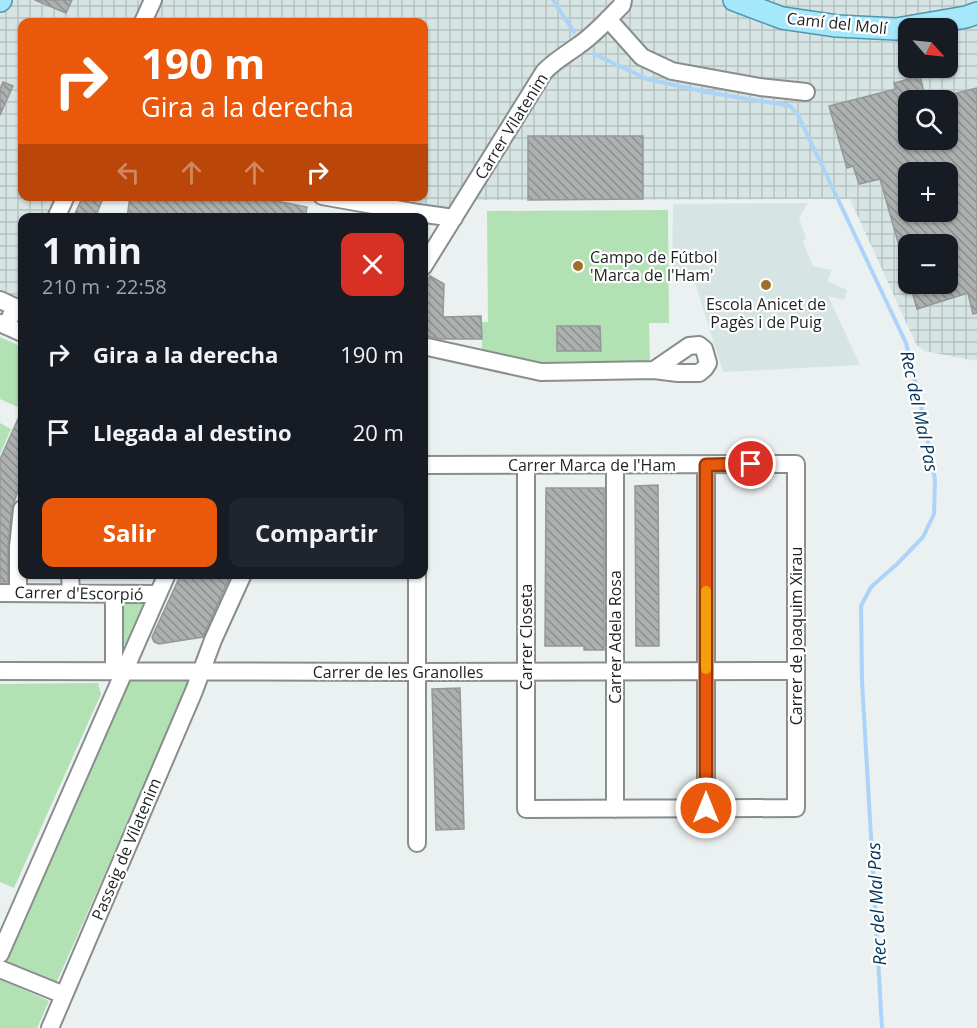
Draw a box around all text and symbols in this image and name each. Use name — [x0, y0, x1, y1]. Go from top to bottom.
street label: Camí del Molí — [786, 7, 889, 39]
north arrow — [898, 18, 958, 78]
map controls — [898, 18, 958, 294]
text: 190 m — [141, 34, 265, 91]
icon: right — [42, 42, 120, 120]
street label: Carrer Vilatenim — [469, 69, 553, 183]
text: Gira a la derecha — [141, 88, 354, 125]
button: search — [898, 90, 958, 150]
icon: left — [112, 156, 145, 189]
icon: ahead — [175, 156, 208, 189]
icon: ahead — [238, 156, 271, 189]
icon: right — [301, 156, 334, 189]
button: + — [898, 162, 958, 222]
text: 1 min — [42, 226, 142, 275]
button: close — [341, 233, 404, 296]
button: − — [898, 234, 958, 294]
place label: Campo de Fútbol 'Marca de l'Ham' — [590, 246, 718, 286]
marker: Campo de Fútbol 'Marca de l'Ham' — [571, 259, 585, 273]
text: 210 m · 22:58 — [42, 273, 167, 300]
marker: Escola Anicet de Pagès i de Puig — [759, 278, 773, 292]
place label: Escola Anicet de Pagès i de Puig — [706, 293, 826, 333]
icon: right — [42, 338, 75, 371]
text: Gira a la derecha — [93, 339, 278, 369]
text: 190 m — [340, 339, 404, 369]
water label: Rec del Mal Pas — [895, 348, 945, 474]
icon: arrive — [42, 416, 75, 449]
text: Llegada al destino — [93, 417, 292, 447]
text: 20 m — [353, 417, 404, 447]
pin — [725, 438, 776, 489]
icon: arrive — [734, 447, 767, 480]
street label: Carrer Marca de l'Ham — [508, 454, 676, 476]
button: Salir — [42, 498, 217, 567]
button: Compartir — [229, 498, 404, 567]
street label: Carrer de Joaquim Xirau — [785, 547, 807, 725]
street label: Carrer Adela Rosa — [604, 570, 626, 704]
street label: Carrer d'Escorpió — [14, 581, 144, 605]
street label: Carrer Closeta — [515, 584, 537, 690]
street label: Carrer de les Granolles — [313, 661, 483, 683]
street label: Passeig de Vilatenim — [86, 775, 166, 923]
position arrow — [674, 776, 738, 840]
water label: Rec del Mal Pas — [861, 842, 891, 966]

